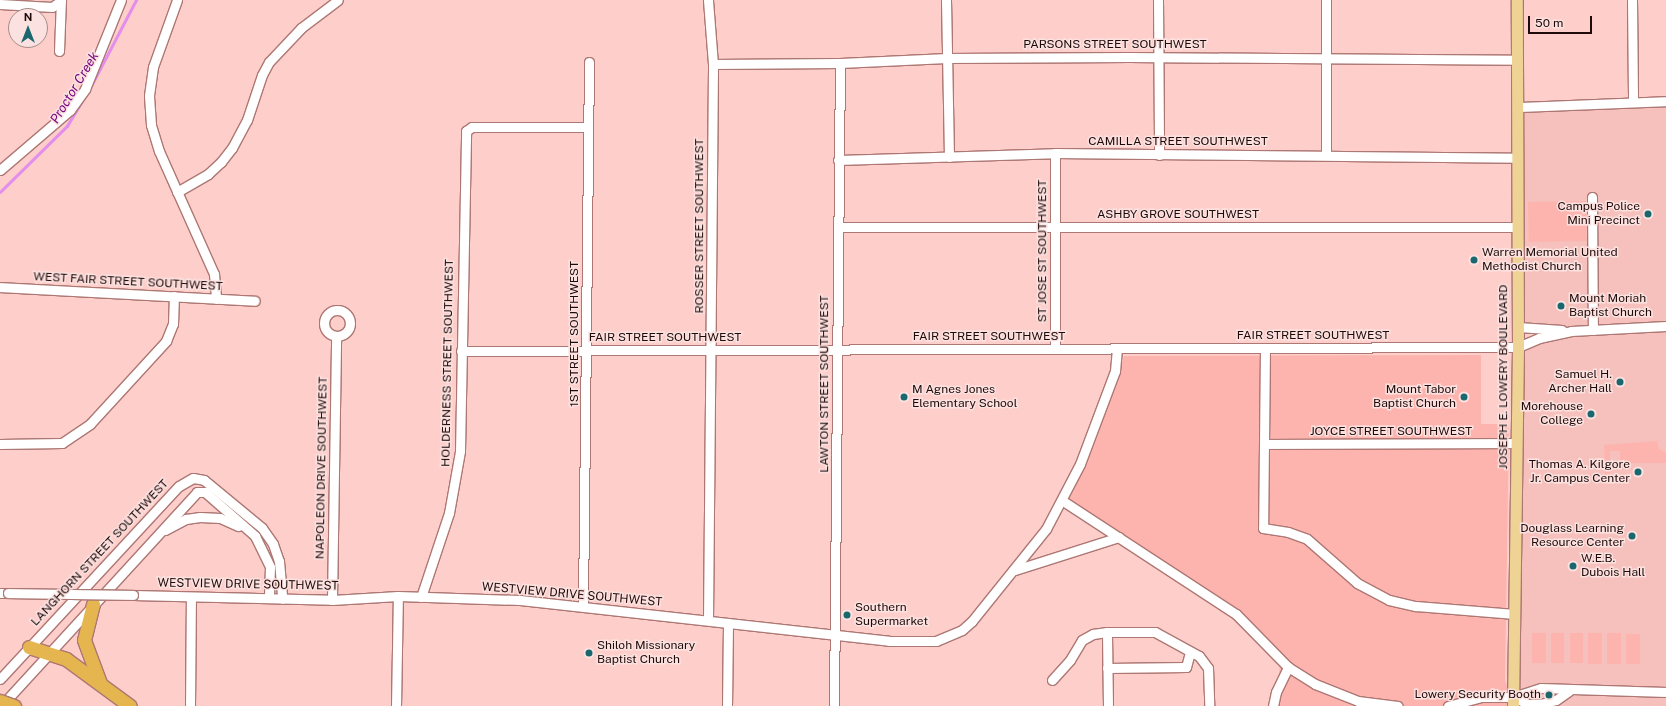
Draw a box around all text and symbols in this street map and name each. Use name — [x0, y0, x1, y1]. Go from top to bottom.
north arrow — [8, 8, 48, 48]
scale bar — [1530, 8, 1594, 34]
text: N — [24, 11, 32, 23]
text: 50 m — [1535, 16, 1563, 30]
street label: PARSONS STREET SOUTHWEST — [1023, 38, 1207, 52]
water label: Proctor Creek — [48, 49, 102, 127]
street label: CAMILLA STREET SOUTHWEST — [1088, 135, 1268, 149]
street label: ROSSER STREET SOUTHWEST — [693, 139, 707, 313]
street label: ST JOSE ST SOUTHWEST — [1036, 180, 1050, 322]
place label: Campus Police Mini Precinct — [1558, 200, 1640, 228]
street label: ASHBY GROVE SOUTHWEST — [1097, 208, 1259, 222]
marker: Campus Police Mini Precinct — [1643, 209, 1653, 219]
place label: Warren Memorial United Methodist Church — [1482, 246, 1618, 274]
marker: Warren Memorial United Methodist Church — [1469, 255, 1479, 265]
street label: HOLDERNESS STREET SOUTHWEST — [439, 259, 457, 467]
street label: 1ST STREET SOUTHWEST — [568, 261, 582, 407]
street label: WEST FAIR STREET SOUTHWEST — [33, 270, 223, 294]
street label: JOSEPH E. LOWERY BOULEVARD — [1497, 284, 1511, 470]
place label: Mount Moriah Baptist Church — [1569, 292, 1652, 320]
street label: LAWTON STREET SOUTHWEST — [818, 295, 832, 473]
marker: Mount Moriah Baptist Church — [1556, 301, 1566, 311]
street label: FAIR STREET SOUTHWEST — [1237, 329, 1389, 343]
street label: FAIR STREET SOUTHWEST — [913, 330, 1065, 344]
street label: FAIR STREET SOUTHWEST — [589, 331, 741, 345]
place label: Samuel H. Archer Hall — [1548, 368, 1612, 396]
street label: NAPOLEON DRIVE SOUTHWEST — [313, 377, 331, 559]
marker: Samuel H. Archer Hall — [1615, 377, 1625, 387]
place label: M Agnes Jones Elementary School — [912, 383, 1017, 411]
place label: Mount Tabor Baptist Church — [1373, 383, 1456, 411]
marker: M Agnes Jones Elementary School — [899, 392, 909, 402]
marker: Mount Tabor Baptist Church — [1459, 392, 1469, 402]
place label: Morehouse College — [1521, 400, 1583, 428]
marker: Morehouse College — [1586, 409, 1596, 419]
street label: JOYCE STREET SOUTHWEST — [1310, 425, 1472, 439]
place label: Thomas A. Kilgore Jr. Campus Center — [1529, 458, 1630, 486]
marker: Thomas A. Kilgore Jr. Campus Center — [1633, 467, 1643, 477]
street label: LANGHORN STREET SOUTHWEST — [28, 477, 172, 629]
place label: Douglass Learning Resource Center — [1520, 522, 1624, 550]
marker: Douglass Learning Resource Center — [1627, 531, 1637, 541]
place label: W.E.B. Dubois Hall — [1581, 552, 1645, 580]
marker: W.E.B. Dubois Hall — [1568, 561, 1578, 571]
street label: WESTVIEW DRIVE SOUTHWEST — [157, 576, 339, 594]
street label: WESTVIEW DRIVE SOUTHWEST — [481, 580, 663, 610]
place label: Southern Supermarket — [855, 601, 928, 629]
marker: Southern Supermarket — [842, 610, 852, 620]
place label: Shiloh Missionary Baptist Church — [597, 639, 695, 667]
marker: Shiloh Missionary Baptist Church — [584, 648, 594, 658]
place label: Lowery Security Booth — [1414, 688, 1541, 702]
marker: Lowery Security Booth — [1544, 690, 1554, 700]

